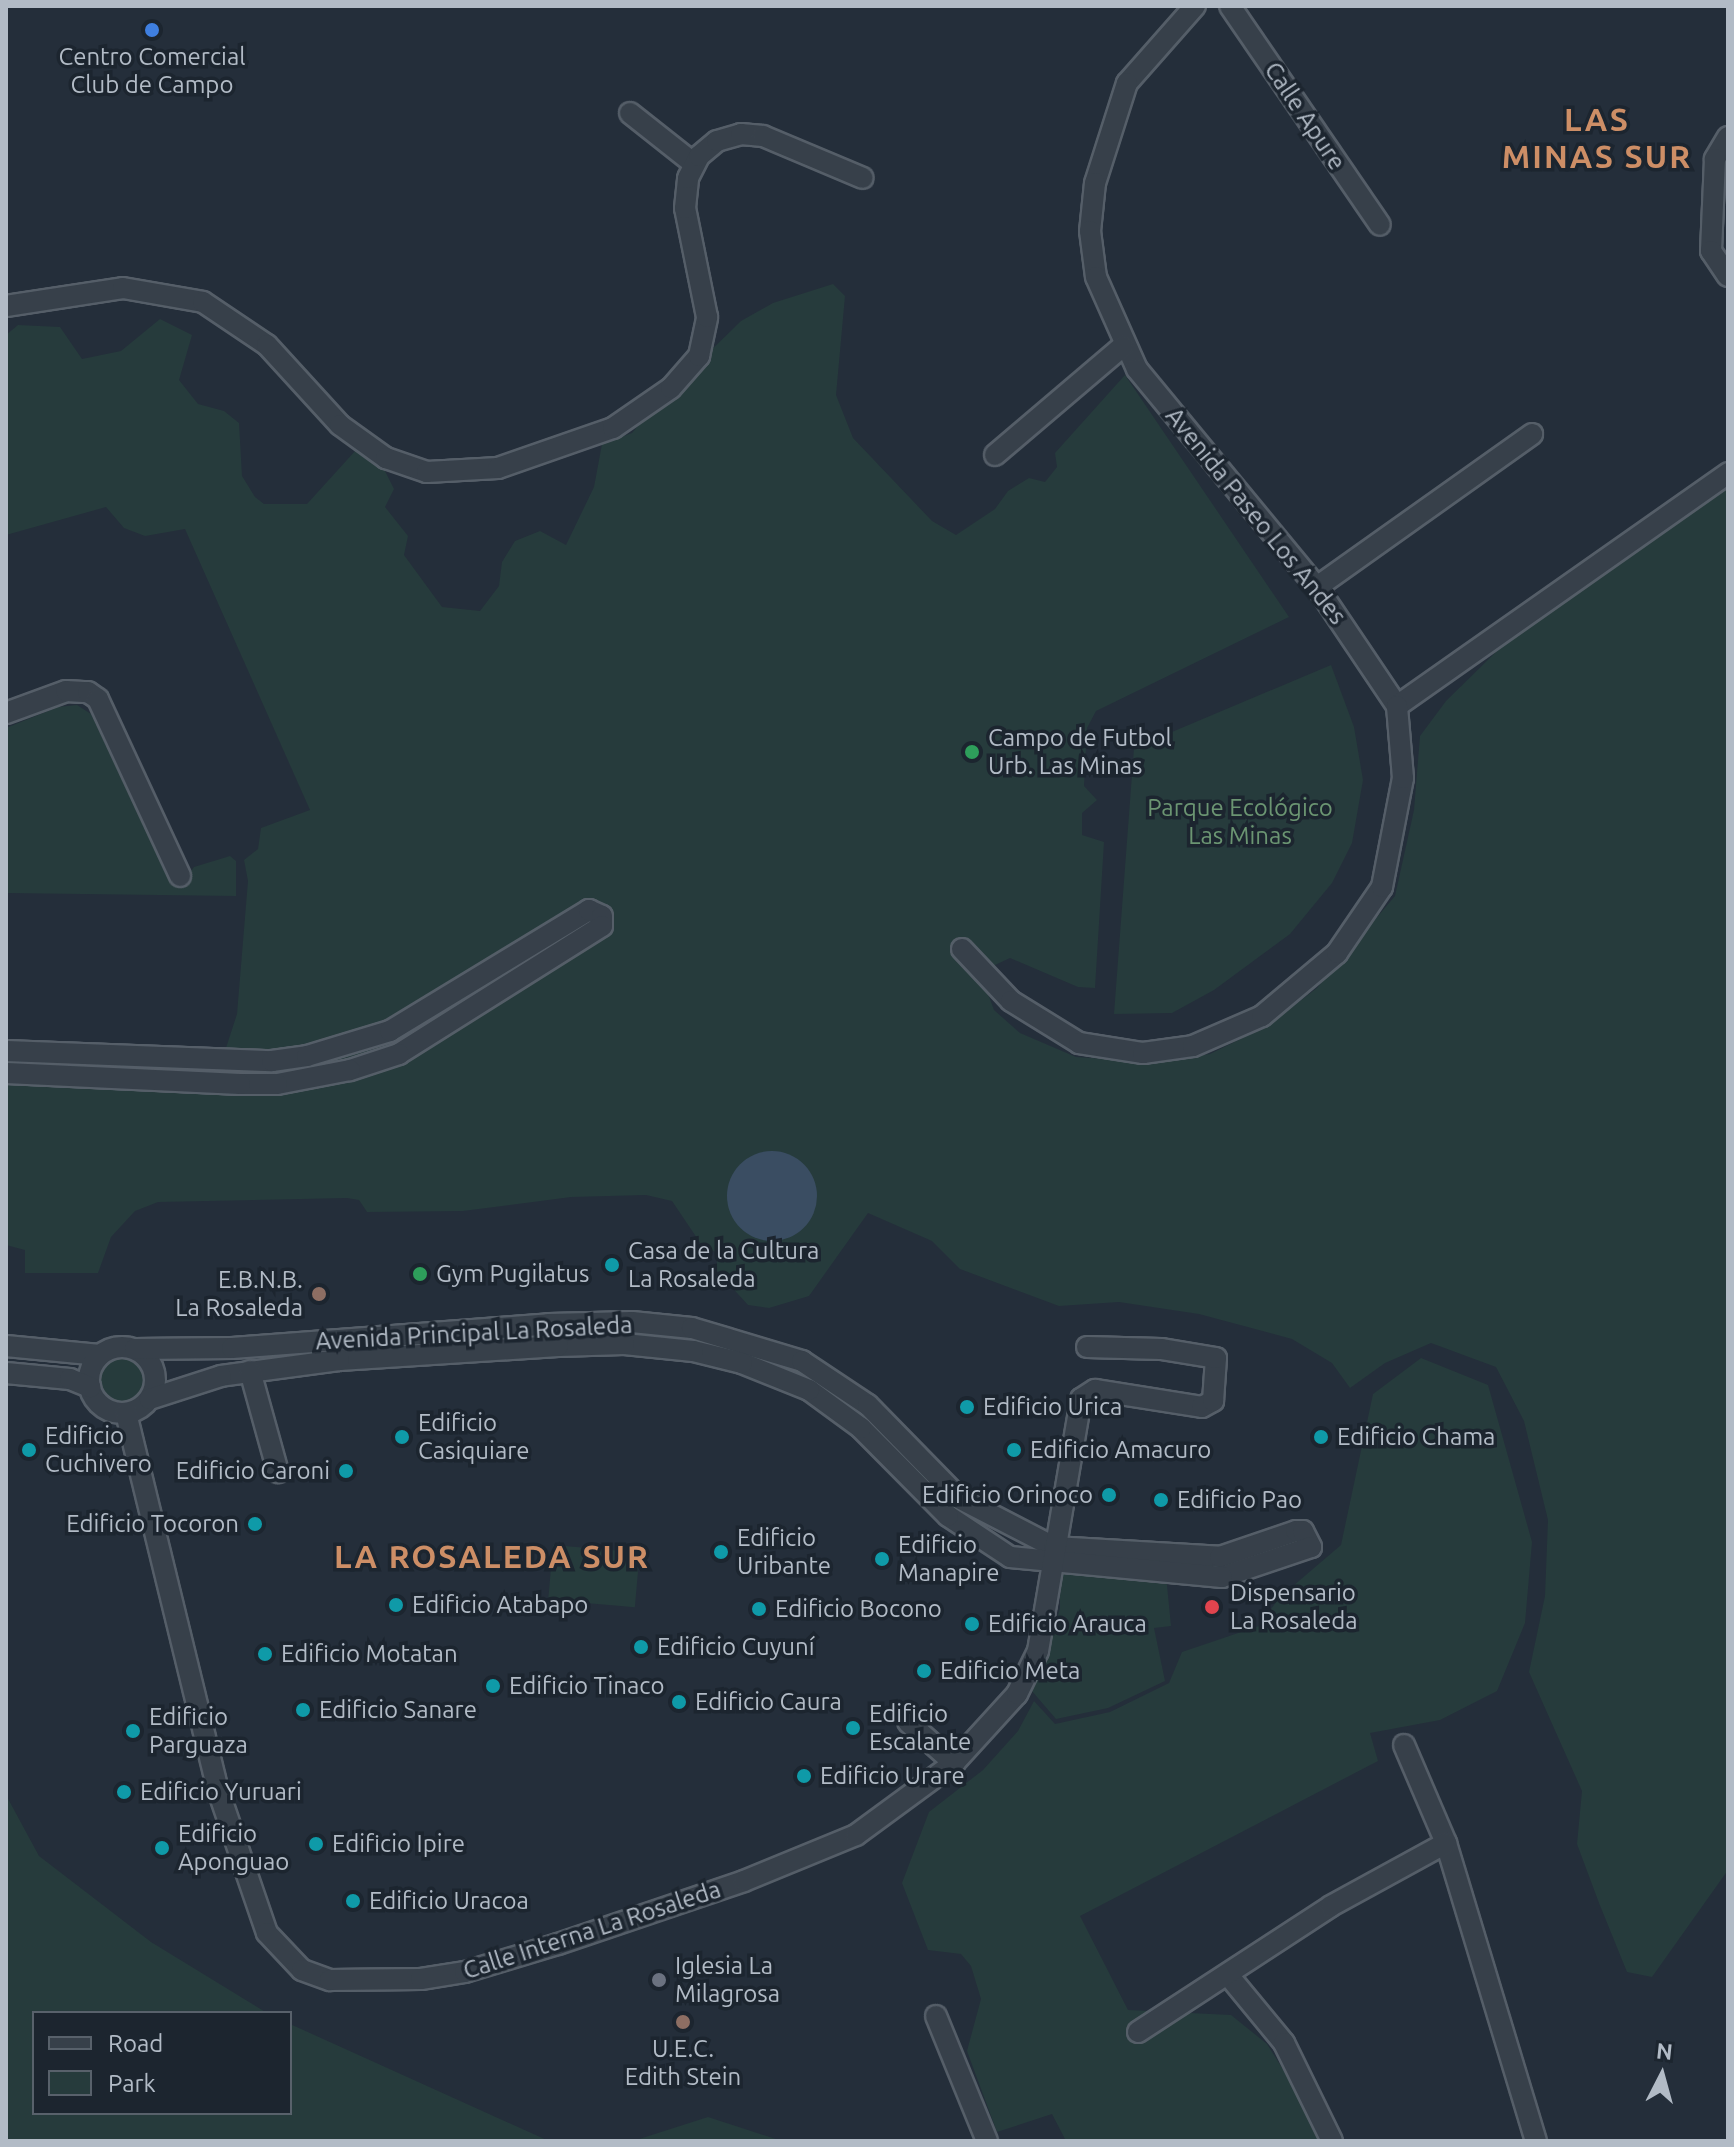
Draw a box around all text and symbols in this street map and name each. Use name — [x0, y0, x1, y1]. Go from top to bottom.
marker: Centro Comercial Club de Campo — [143, 21, 161, 39]
place label: Centro Comercial Club de Campo — [58, 43, 246, 99]
street label: Calle Apure — [1258, 57, 1352, 175]
district label: LAS MINAS SUR — [1502, 101, 1692, 176]
street label: Avenida Paseo Los Andes — [1160, 402, 1352, 630]
place label: Campo de Futbol Urb. Las Minas — [988, 724, 1172, 780]
marker: Campo de Futbol Urb. Las Minas — [963, 743, 981, 761]
park label: Parque Ecológico Las Minas — [1147, 794, 1333, 850]
place label: Casa de la Cultura La Rosaleda — [628, 1237, 819, 1293]
marker: Casa de la Cultura La Rosaleda — [603, 1256, 621, 1274]
place label: Gym Pugilatus — [436, 1260, 589, 1288]
marker: Gym Pugilatus — [411, 1265, 429, 1283]
place label: E.B.N.B. La Rosaleda — [175, 1266, 303, 1322]
marker: E.B.N.B. La Rosaleda — [310, 1285, 328, 1303]
street label: Avenida Principal La Rosaleda — [315, 1310, 633, 1356]
place label: Edificio Urica — [983, 1393, 1122, 1421]
marker: Edificio Urica — [958, 1398, 976, 1416]
place label: Edificio Casiquiare — [418, 1409, 530, 1465]
place label: Edificio Cuchivero — [45, 1422, 152, 1478]
place label: Edificio Chama — [1337, 1423, 1495, 1451]
marker: Edificio Casiquiare — [393, 1428, 411, 1446]
marker: Edificio Chama — [1312, 1428, 1330, 1446]
place label: Edificio Amacuro — [1030, 1436, 1211, 1464]
marker: Edificio Cuchivero — [20, 1441, 38, 1459]
marker: Edificio Amacuro — [1005, 1441, 1023, 1459]
place label: Edificio Caroni — [176, 1457, 330, 1485]
marker: Edificio Caroni — [337, 1462, 355, 1480]
place label: Edificio Orinoco — [922, 1481, 1093, 1509]
marker: Edificio Orinoco — [1100, 1486, 1118, 1504]
place label: Edificio Pao — [1177, 1486, 1302, 1514]
marker: Edificio Pao — [1152, 1491, 1170, 1509]
place label: Edificio Tocoron — [66, 1510, 239, 1538]
marker: Edificio Tocoron — [246, 1515, 264, 1533]
place label: Edificio Uribante — [737, 1524, 831, 1580]
place label: Edificio Manapire — [898, 1531, 999, 1587]
district label: LA ROSALEDA SUR — [334, 1537, 650, 1575]
marker: Edificio Uribante — [712, 1543, 730, 1561]
marker: Edificio Manapire — [873, 1550, 891, 1568]
place label: Dispensario La Rosaleda — [1230, 1579, 1358, 1635]
place label: Edificio Atabapo — [412, 1591, 588, 1619]
place label: Edificio Bocono — [775, 1595, 942, 1623]
marker: Edificio Atabapo — [387, 1596, 405, 1614]
marker: Dispensario La Rosaleda — [1201, 1596, 1223, 1618]
marker: Edificio Bocono — [750, 1600, 768, 1618]
place label: Edificio Arauca — [988, 1610, 1147, 1638]
marker: Edificio Arauca — [963, 1615, 981, 1633]
place label: Edificio Cuyuní — [657, 1633, 815, 1661]
marker: Edificio Cuyuní — [632, 1638, 650, 1656]
place label: Edificio Motatan — [281, 1640, 458, 1668]
marker: Edificio Motatan — [256, 1645, 274, 1663]
place label: Edificio Meta — [940, 1657, 1080, 1685]
marker: Edificio Meta — [915, 1662, 933, 1680]
place label: Edificio Tinaco — [509, 1672, 664, 1700]
marker: Edificio Tinaco — [484, 1677, 502, 1695]
place label: Edificio Caura — [695, 1688, 842, 1716]
marker: Edificio Caura — [670, 1693, 688, 1711]
place label: Edificio Sanare — [319, 1696, 477, 1724]
place label: Edificio Escalante — [869, 1700, 971, 1756]
marker: Edificio Sanare — [294, 1701, 312, 1719]
place label: Edificio Parguaza — [149, 1703, 248, 1759]
marker: Edificio Escalante — [844, 1719, 862, 1737]
marker: Edificio Parguaza — [124, 1722, 142, 1740]
place label: Edificio Urare — [820, 1762, 965, 1790]
marker: Edificio Urare — [795, 1767, 813, 1785]
place label: Edificio Yuruari — [140, 1778, 302, 1806]
marker: Edificio Yuruari — [115, 1783, 133, 1801]
place label: Edificio Aponguao — [178, 1820, 289, 1876]
place label: Edificio Ipire — [332, 1830, 465, 1858]
marker: Edificio Ipire — [307, 1835, 325, 1853]
marker: Edificio Aponguao — [153, 1839, 171, 1857]
street label: Calle Interna La Rosaleda — [460, 1875, 724, 1985]
place label: Edificio Uracoa — [369, 1887, 529, 1915]
marker: Edificio Uracoa — [344, 1892, 362, 1910]
place label: Iglesia La Milagrosa — [675, 1952, 780, 2008]
marker: Iglesia La Milagrosa — [650, 1971, 668, 1989]
legend — [32, 2011, 292, 2115]
marker: U.E.C. Edith Stein — [674, 2013, 692, 2031]
text: Road — [108, 2030, 163, 2057]
place label: U.E.C. Edith Stein — [625, 2035, 741, 2091]
north arrow — [1622, 2035, 1702, 2115]
text: N — [1655, 2037, 1674, 2064]
text: Park — [108, 2070, 156, 2097]

